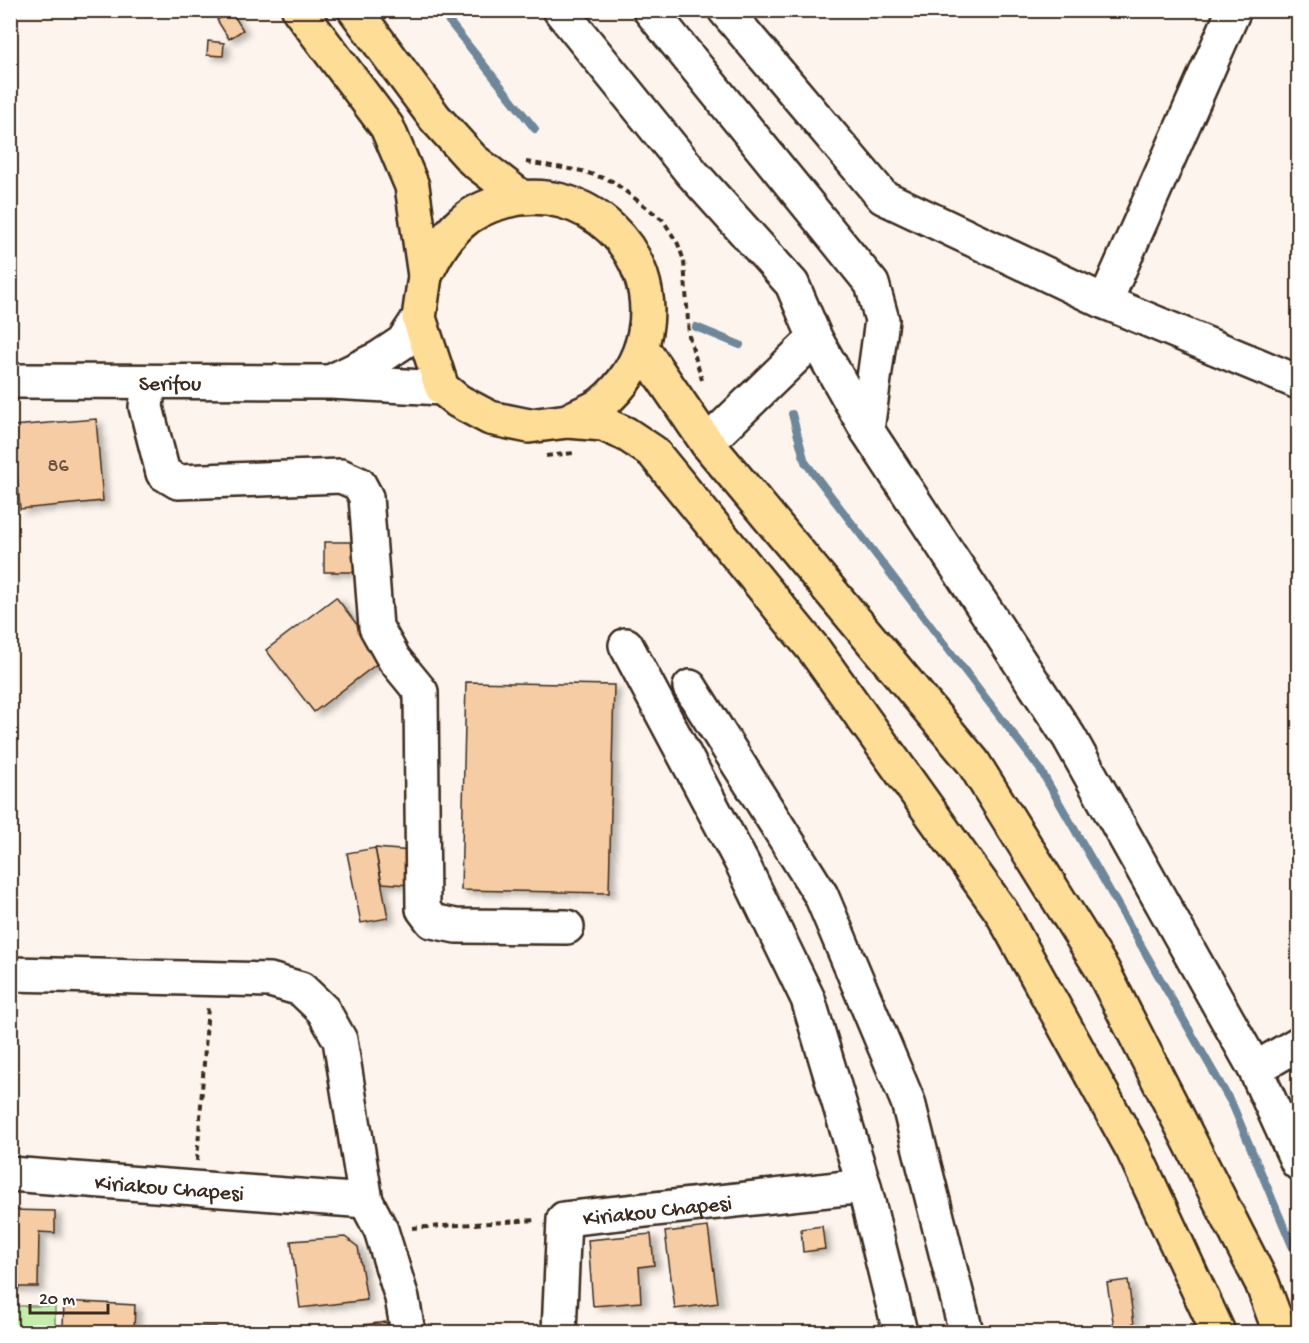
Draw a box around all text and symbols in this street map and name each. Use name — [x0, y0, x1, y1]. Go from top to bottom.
street label: Serifou — [139, 372, 201, 399]
house number: 86 — [47, 456, 69, 479]
street label: Kiriakou Chapesi — [94, 1171, 245, 1209]
street label: Kiriakou Chapesi — [582, 1192, 734, 1234]
scale bar — [30, 1277, 108, 1315]
text: 20 m — [39, 1290, 75, 1311]

